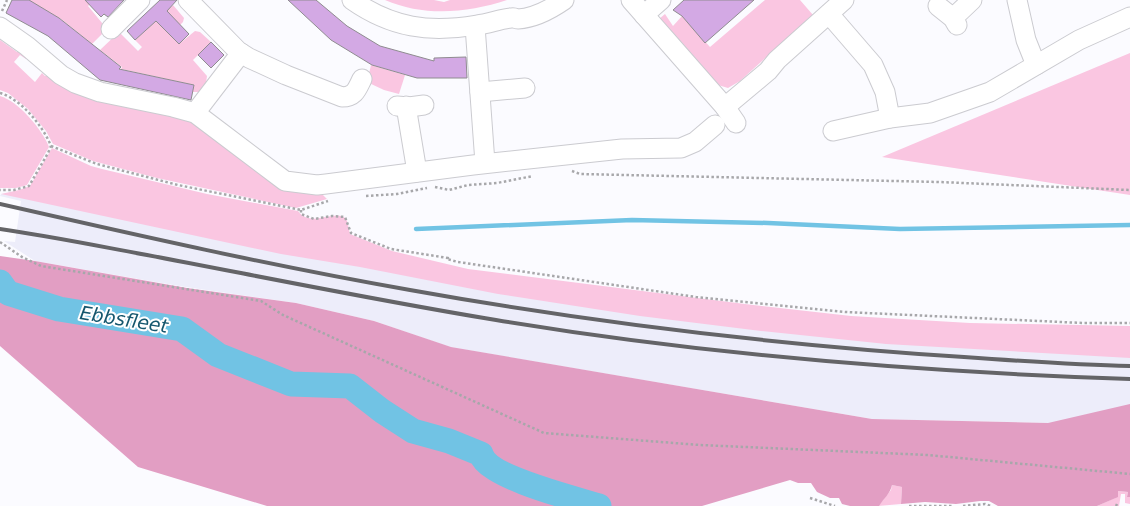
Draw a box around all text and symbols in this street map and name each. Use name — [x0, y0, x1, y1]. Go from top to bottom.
water label: Ebbsfleet — [78, 301, 171, 337]

